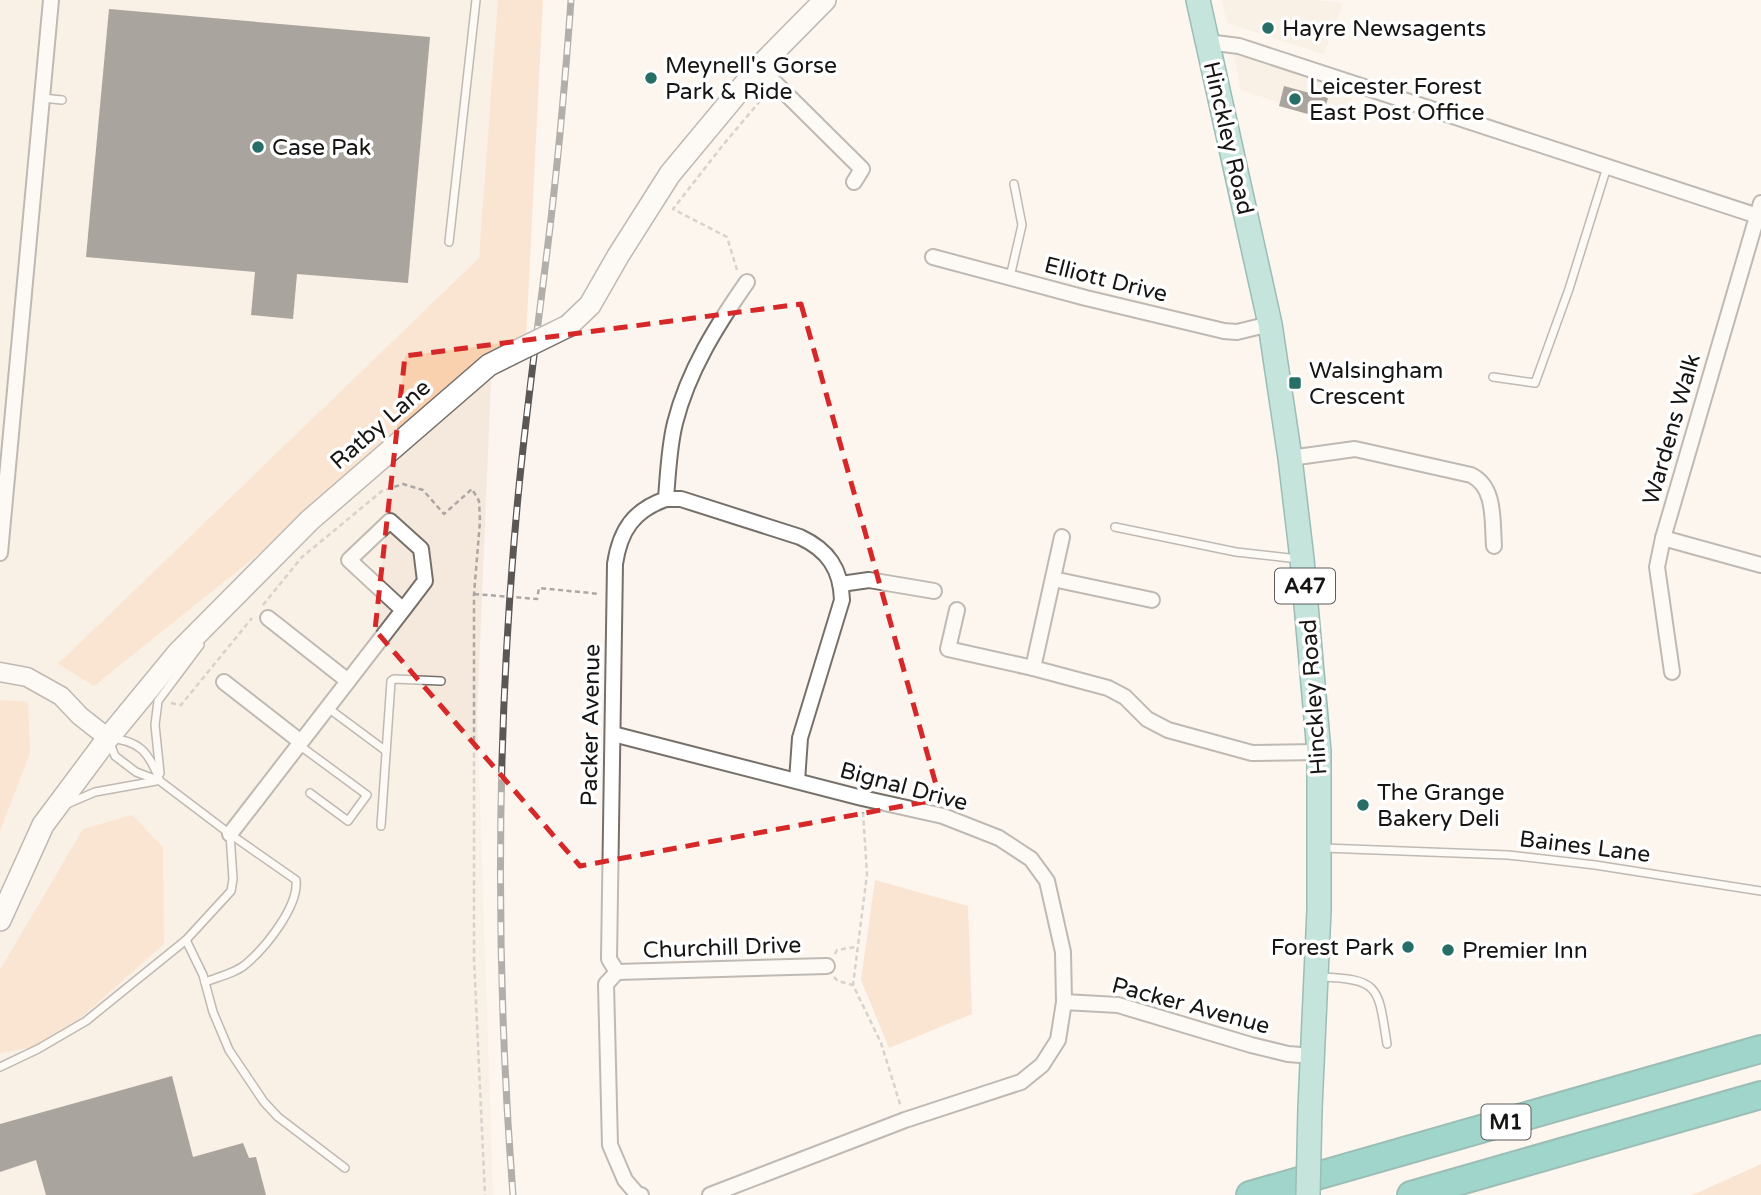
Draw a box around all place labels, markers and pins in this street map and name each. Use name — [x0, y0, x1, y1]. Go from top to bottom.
place label: Hayre Newsagents — [1282, 15, 1486, 43]
marker: Hayre Newsagents — [1260, 20, 1276, 36]
place label: Meynell's Gorse Park & Ride — [665, 52, 837, 106]
marker: Meynell's Gorse Park & Ride — [643, 70, 659, 86]
place label: Leicester Forest East Post Office — [1309, 73, 1485, 127]
marker: Leicester Forest East Post Office — [1287, 91, 1303, 107]
place label: Case Pak — [272, 134, 371, 162]
marker: Case Pak — [250, 139, 266, 155]
place label: Walsingham Crescent — [1309, 357, 1443, 411]
marker: Walsingham Crescent — [1287, 375, 1303, 391]
place label: The Grange Bakery Deli — [1377, 779, 1505, 833]
marker: The Grange Bakery Deli — [1355, 797, 1371, 813]
place label: Forest Park — [1271, 934, 1394, 962]
place label: Premier Inn — [1462, 937, 1588, 965]
marker: Forest Park — [1400, 939, 1416, 955]
marker: Premier Inn — [1440, 942, 1456, 958]

